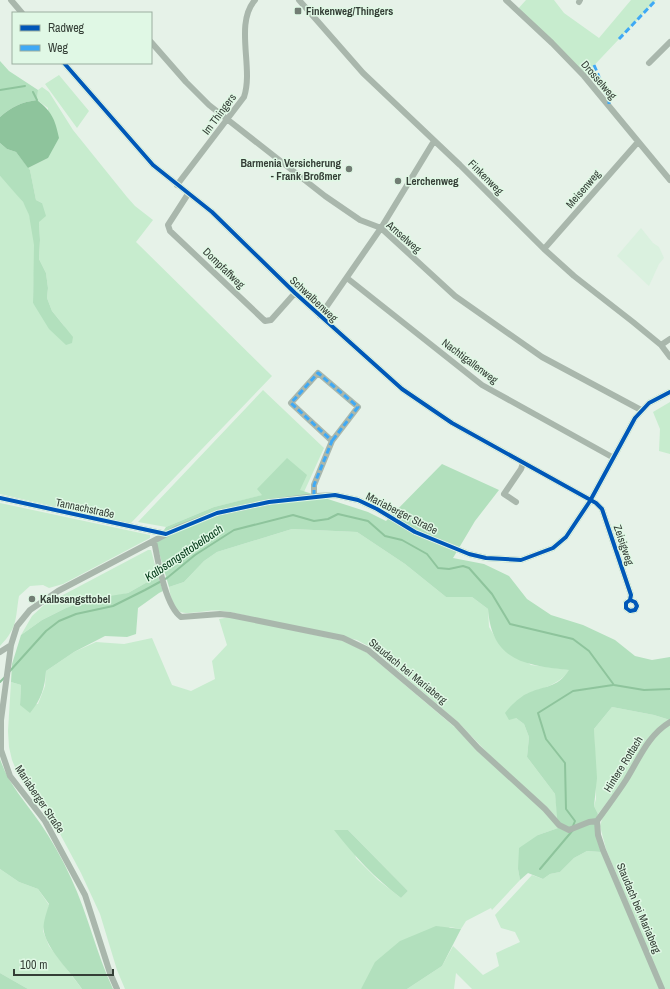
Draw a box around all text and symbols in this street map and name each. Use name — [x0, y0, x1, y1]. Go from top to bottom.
place label: Finkenweg/Thingers — [306, 4, 393, 18]
marker: Finkenweg/Thingers — [293, 6, 303, 16]
legend — [12, 12, 152, 64]
text: Radweg — [48, 20, 85, 36]
text: Weg — [48, 40, 69, 56]
street label: Drosselweg — [578, 58, 620, 102]
street label: Im Thingers — [199, 90, 239, 137]
place label: Barmenia Versicherung - Frank Broßmer — [240, 156, 341, 183]
street label: Finkenweg — [465, 156, 507, 198]
marker: Barmenia Versicherung - Frank Broßmer — [344, 164, 354, 174]
street label: Meisenweg — [563, 167, 603, 211]
place label: Lerchenweg — [406, 174, 459, 188]
marker: Lerchenweg — [393, 176, 403, 186]
street label: Amselweg — [383, 217, 424, 256]
street label: Dompfaffweg — [200, 245, 248, 291]
street label: Schwalbenweg — [287, 273, 341, 325]
street label: Nachtigallenweg — [439, 335, 501, 387]
street label: Mariaberger Straße — [364, 489, 440, 537]
street label: Tannachstraße — [54, 495, 116, 521]
water label: Kalbsangsttobelbach — [142, 521, 226, 585]
street label: Zeisigweg — [611, 523, 637, 567]
place label: Kalbsangsttobel — [40, 592, 110, 606]
marker: Kalbsangsttobel — [27, 594, 37, 604]
street label: Staudach bei Mariaberg — [366, 635, 450, 707]
street label: Hintere Rottach — [600, 733, 646, 795]
street label: Mariaberger Straße — [12, 762, 68, 836]
street label: Staudach bei Mariaberg — [614, 861, 664, 955]
scale bar — [14, 951, 113, 977]
text: 100 m — [20, 957, 47, 973]

